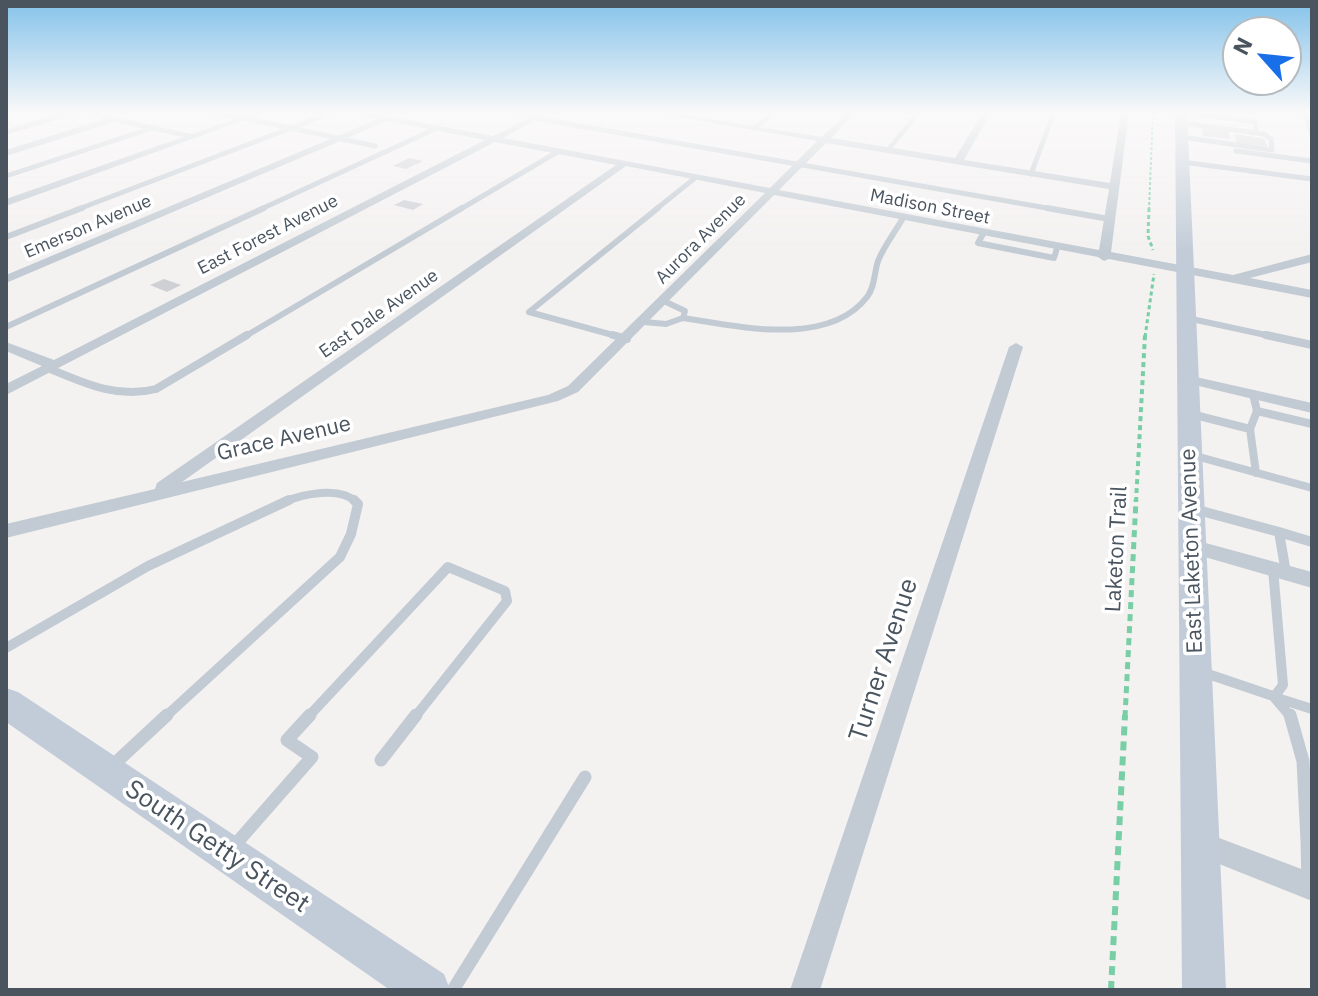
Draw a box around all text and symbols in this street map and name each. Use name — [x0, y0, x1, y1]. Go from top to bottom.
north arrow — [1222, 16, 1302, 96]
text: N — [1225, 32, 1258, 59]
street label: Madison Street — [868, 185, 992, 229]
street label: Aurora Avenue — [651, 189, 751, 289]
street label: Emerson Avenue — [21, 190, 155, 264]
street label: East Forest Avenue — [194, 190, 342, 280]
street label: East Dale Avenue — [315, 265, 443, 363]
street label: Grace Avenue — [214, 411, 354, 467]
street label: East Laketon Avenue — [1175, 448, 1209, 654]
street label: Laketon Trail — [1101, 485, 1133, 613]
street label: Turner Avenue — [843, 575, 925, 745]
street label: South Getty Street — [119, 774, 315, 920]

